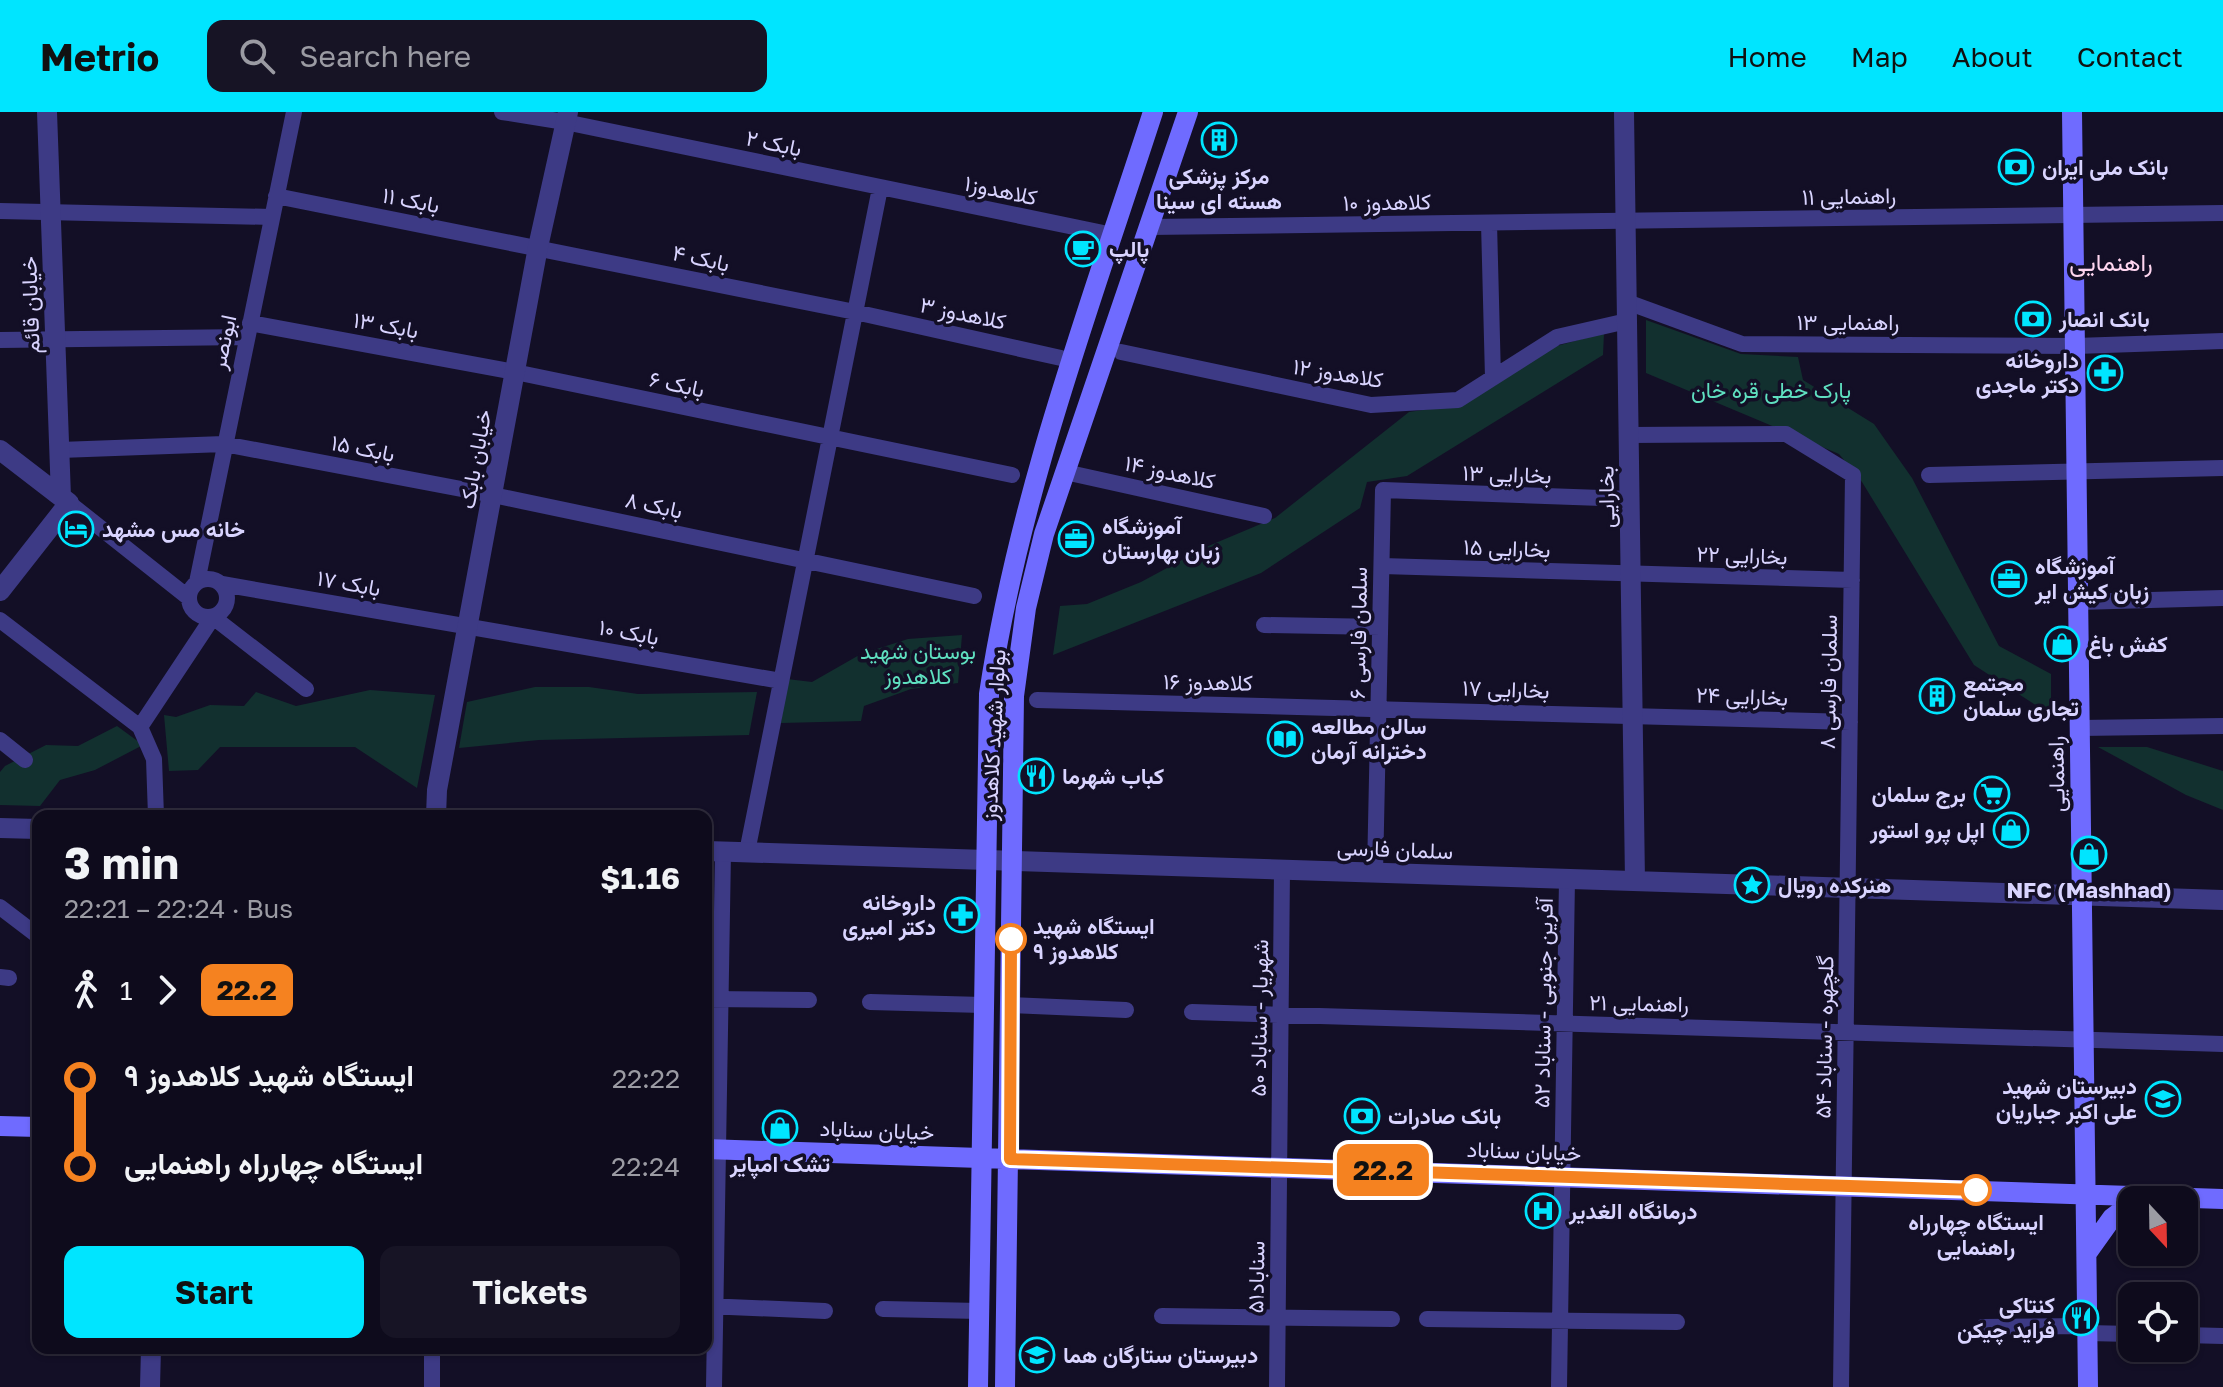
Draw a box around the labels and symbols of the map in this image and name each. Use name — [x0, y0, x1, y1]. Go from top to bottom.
building icon: مرکز پزشکی هسته ای سینا — [1200, 121, 1238, 159]
street label: بابک ۲ — [744, 123, 805, 162]
bank icon: بانک ملی ایران — [1997, 148, 2035, 186]
place label: بانک ملی ایران — [2042, 153, 2168, 181]
place label: مرکز پزشکی هسته ای سینا — [1156, 162, 1282, 215]
street label: کلاهدوز۱ — [962, 169, 1040, 211]
street label: بابک ۱۱ — [380, 181, 442, 218]
street label: راهنمایی ۱۱ — [1801, 181, 1897, 211]
street label: کلاهدوز ۱۰ — [1343, 187, 1432, 217]
cafe icon: پالپ — [1064, 230, 1102, 268]
place label: پالپ — [1109, 235, 1149, 265]
street label: بابک ۴ — [670, 238, 732, 277]
district label: راهنمایی — [2069, 247, 2153, 278]
street label: خیابان قائم — [14, 256, 47, 354]
street label: کلاهدوز ۳ — [917, 290, 1009, 336]
bank icon: بانک انصار — [2014, 300, 2052, 338]
street label: بابک ۱۳ — [351, 305, 421, 344]
place label: بانک انصار — [2058, 305, 2150, 333]
street label: راهنمایی ۱۳ — [1797, 308, 1899, 336]
street label: ابونصر — [203, 312, 242, 373]
place label: داروخانه دکتر ماجدی — [1975, 346, 2079, 399]
street label: کلاهدوز ۱۲ — [1291, 352, 1385, 394]
pharmacy icon: داروخانه دکتر ماجدی — [2086, 354, 2124, 392]
street label: بابک ۶ — [647, 365, 707, 403]
park label: پارک خطی قره خان — [1691, 376, 1851, 405]
street label: خیابان بابک — [452, 407, 497, 511]
street label: بابک ۱۵ — [329, 428, 397, 467]
street label: کلاهدوز ۱۴ — [1122, 449, 1218, 495]
street label: بخارایی ۱۳ — [1462, 458, 1552, 490]
street label: بخارایی — [1591, 466, 1621, 528]
street label: بابک ۸ — [623, 485, 685, 524]
hotel icon: خانه مس مشهد — [57, 510, 95, 548]
place label: آموزشگاه زبان بهارستان — [1102, 512, 1220, 565]
place label: خانه مس مشهد — [102, 515, 245, 543]
office icon: آموزشگاه زبان بهارستان — [1057, 520, 1095, 558]
street label: بخارایی ۱۵ — [1463, 532, 1551, 564]
street label: بخارایی ۲۲ — [1696, 539, 1788, 571]
place label: آموزشگاه زبان کیش ایر — [2034, 552, 2149, 605]
office icon: آموزشگاه زبان کیش ایر — [1990, 560, 2028, 598]
street label: بابک ۱۷ — [315, 564, 383, 601]
street label: سلمان فارسی ۶ — [1343, 566, 1373, 700]
street label: بابک ۱۰ — [597, 613, 661, 650]
street label: سلمان فارسی ۸ — [1813, 614, 1843, 750]
shop icon: کفش باغ — [2043, 625, 2081, 663]
place label: کفش باغ — [2088, 630, 2168, 659]
park label: بوستان شهید کلاهدوز — [860, 637, 976, 690]
street label: بولوار شهید کلاهدوز — [974, 649, 1011, 822]
street label: کلاهدوز ۱۶ — [1163, 667, 1253, 697]
place label: مجتمع تجاری سلمان — [1963, 669, 2079, 722]
street label: بخارایی ۱۷ — [1462, 673, 1550, 705]
building icon: مجتمع تجاری سلمان — [1918, 677, 1956, 715]
street label: بخارایی ۲۴ — [1695, 680, 1789, 712]
place label: سالن مطالعه دخترانه آرمان — [1311, 712, 1427, 765]
library icon: سالن مطالعه دخترانه آرمان — [1266, 720, 1304, 758]
street label: راهنمایی — [2041, 736, 2071, 812]
restaurant icon: کباب شهرما — [1017, 757, 1055, 795]
place label: کباب شهرما — [1062, 762, 1164, 790]
supermarket icon: برج سلمان — [1973, 775, 2011, 813]
place label: برج سلمان — [1871, 780, 1966, 809]
shop icon: اپل پرو استور — [1992, 811, 2030, 849]
place label: اپل پرو استور — [1869, 816, 1985, 846]
street label: سلمان فارسی — [1336, 833, 1454, 865]
shop icon: NFC (Mashhad) — [2070, 835, 2108, 873]
place icon: هنرکده رویال — [1733, 866, 1771, 904]
place label: هنرکده رویال — [1778, 871, 1891, 899]
place label: NFC (Mashhad) — [2006, 876, 2172, 903]
place label: داروخانه دکتر امیرى — [842, 888, 936, 941]
pharmacy icon: داروخانه دکتر امیرى — [943, 896, 981, 934]
street label: آفرین جنوبی - سناباد ۵۲ — [1527, 896, 1559, 1108]
place label: ایستگاه شهید کلاهدوز ۹ — [1033, 912, 1155, 965]
marker: ایستگاه شهید کلاهدوز ۹ — [996, 924, 1026, 954]
street label: شهریار - سناباد ۵۰ — [1244, 939, 1274, 1097]
street label: گلچهره - سناباد ۵۴ — [1809, 955, 1840, 1119]
street label: راهنمایی ۲۱ — [1589, 988, 1689, 1018]
place label: دبیرستان شهید علی اکبر جباریان — [1996, 1072, 2137, 1125]
school or university icon: دبیرستان شهید علی اکبر جباریان — [2144, 1080, 2182, 1118]
bank icon: بانک صادرات — [1343, 1097, 1381, 1135]
place label: بانک صادرات — [1388, 1102, 1501, 1130]
shop icon: تشک امپایر — [761, 1109, 799, 1147]
street label: خیابان سناباد — [819, 1114, 935, 1145]
street label: خیابان سناباد — [1466, 1135, 1582, 1166]
line badge: 22.2 — [1327, 1144, 1439, 1196]
place label: تشک امپایر — [729, 1150, 830, 1180]
marker: ایستگاه چهارراه راهنمایی — [1961, 1175, 1991, 1205]
north arrow — [2118, 1186, 2198, 1266]
hospital icon: درمانگاه الغدیر — [1524, 1192, 1562, 1230]
place label: درمانگاه الغدیر — [1568, 1197, 1698, 1225]
place label: ایستگاه چهارراه راهنمایی — [1908, 1208, 2044, 1261]
street label: سناباد۵۱ — [1241, 1240, 1270, 1314]
place label: کنتاکی فراید چیکن — [1957, 1291, 2055, 1346]
restaurant icon: کنتاکی فراید چیکن — [2062, 1299, 2100, 1337]
school or university icon: دبیرستان ستارگان هما — [1018, 1336, 1056, 1374]
place label: دبیرستان ستارگان هما — [1063, 1341, 1258, 1369]

